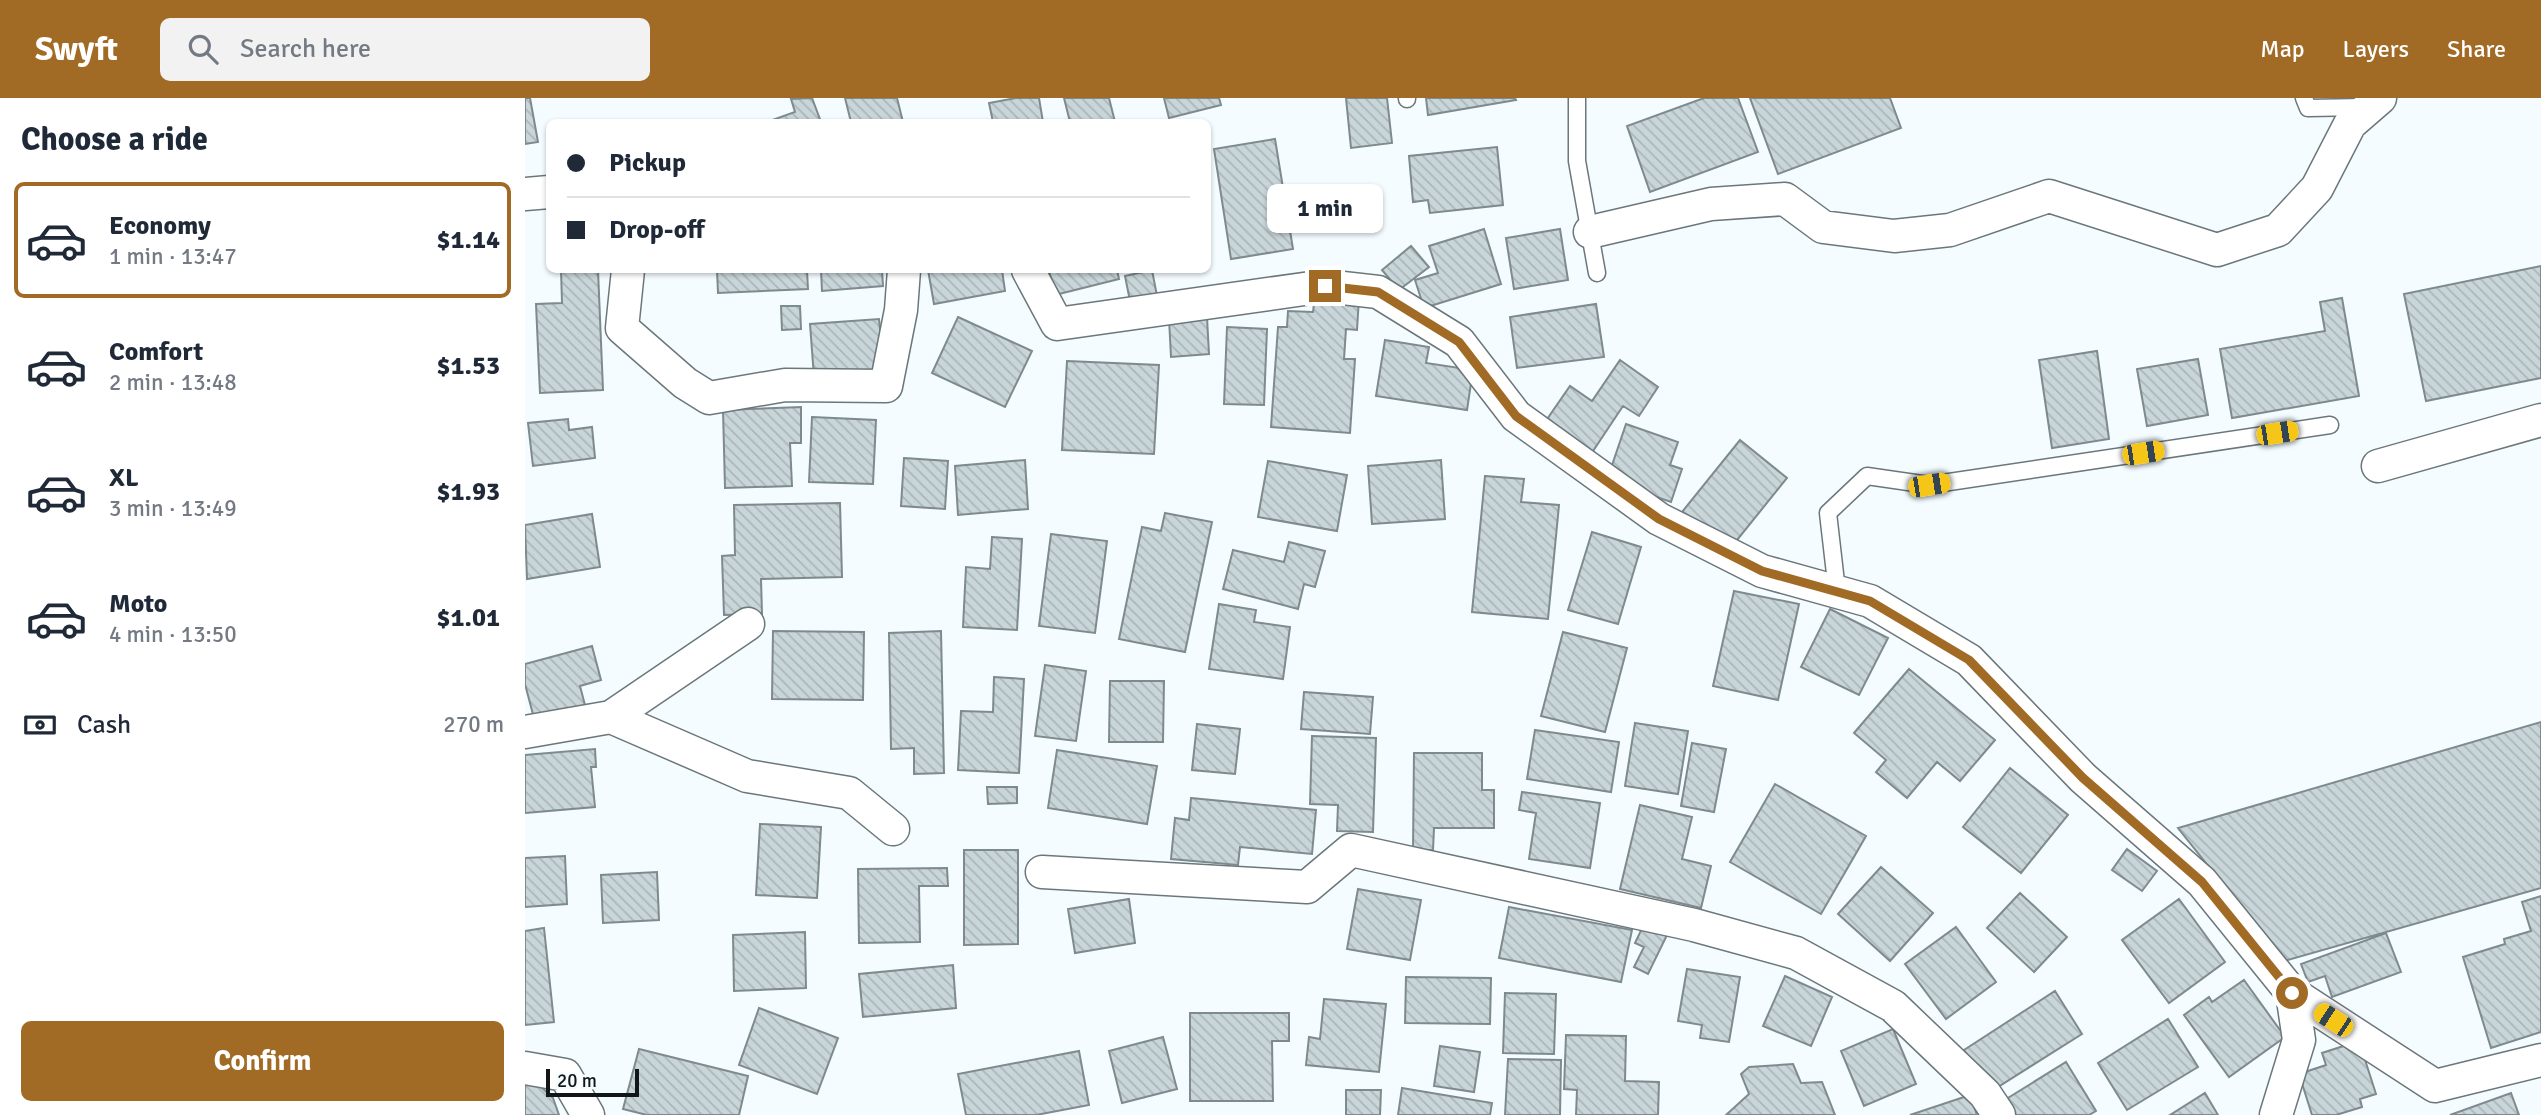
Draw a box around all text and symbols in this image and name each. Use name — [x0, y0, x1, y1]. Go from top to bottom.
search box — [160, 18, 650, 81]
text: Swyft — [35, 29, 118, 70]
icon: search — [184, 30, 222, 68]
text: Search here — [240, 33, 371, 65]
text: Map — [2260, 34, 2305, 64]
text: Layers — [2343, 34, 2409, 64]
text: Share — [2447, 34, 2506, 64]
text: Choose a ride — [21, 120, 208, 159]
text: Pickup — [609, 147, 686, 179]
callout: 1 min — [1267, 184, 1383, 234]
text: 1 min — [1297, 194, 1353, 223]
icon: car — [25, 209, 88, 272]
text: Economy — [109, 210, 211, 242]
text: Drop-off — [609, 214, 705, 246]
text: $1.14 — [436, 224, 500, 256]
text: 1 min · 13:47 — [109, 242, 237, 271]
route end — [1309, 270, 1341, 302]
icon: car — [25, 335, 88, 398]
text: Comfort — [109, 336, 203, 368]
text: $1.53 — [436, 350, 500, 382]
text: 2 min · 13:48 — [109, 368, 237, 397]
car — [2255, 419, 2300, 447]
car — [2121, 439, 2166, 467]
icon: car — [25, 461, 88, 524]
text: XL — [109, 462, 139, 494]
car — [1907, 471, 1952, 499]
text: $1.93 — [436, 476, 500, 508]
text: 3 min · 13:49 — [109, 494, 237, 523]
icon: car — [25, 587, 88, 650]
text: Moto — [109, 588, 167, 620]
text: $1.01 — [436, 602, 500, 634]
text: 4 min · 13:50 — [109, 620, 237, 649]
icon: cash — [21, 706, 59, 744]
text: Cash — [77, 709, 131, 741]
text: 270 m — [443, 710, 504, 739]
route start — [2276, 977, 2308, 1009]
car — [2310, 1000, 2357, 1040]
button: Confirm — [21, 1021, 504, 1101]
scale bar — [546, 1066, 639, 1098]
text: 20 m — [557, 1069, 597, 1093]

